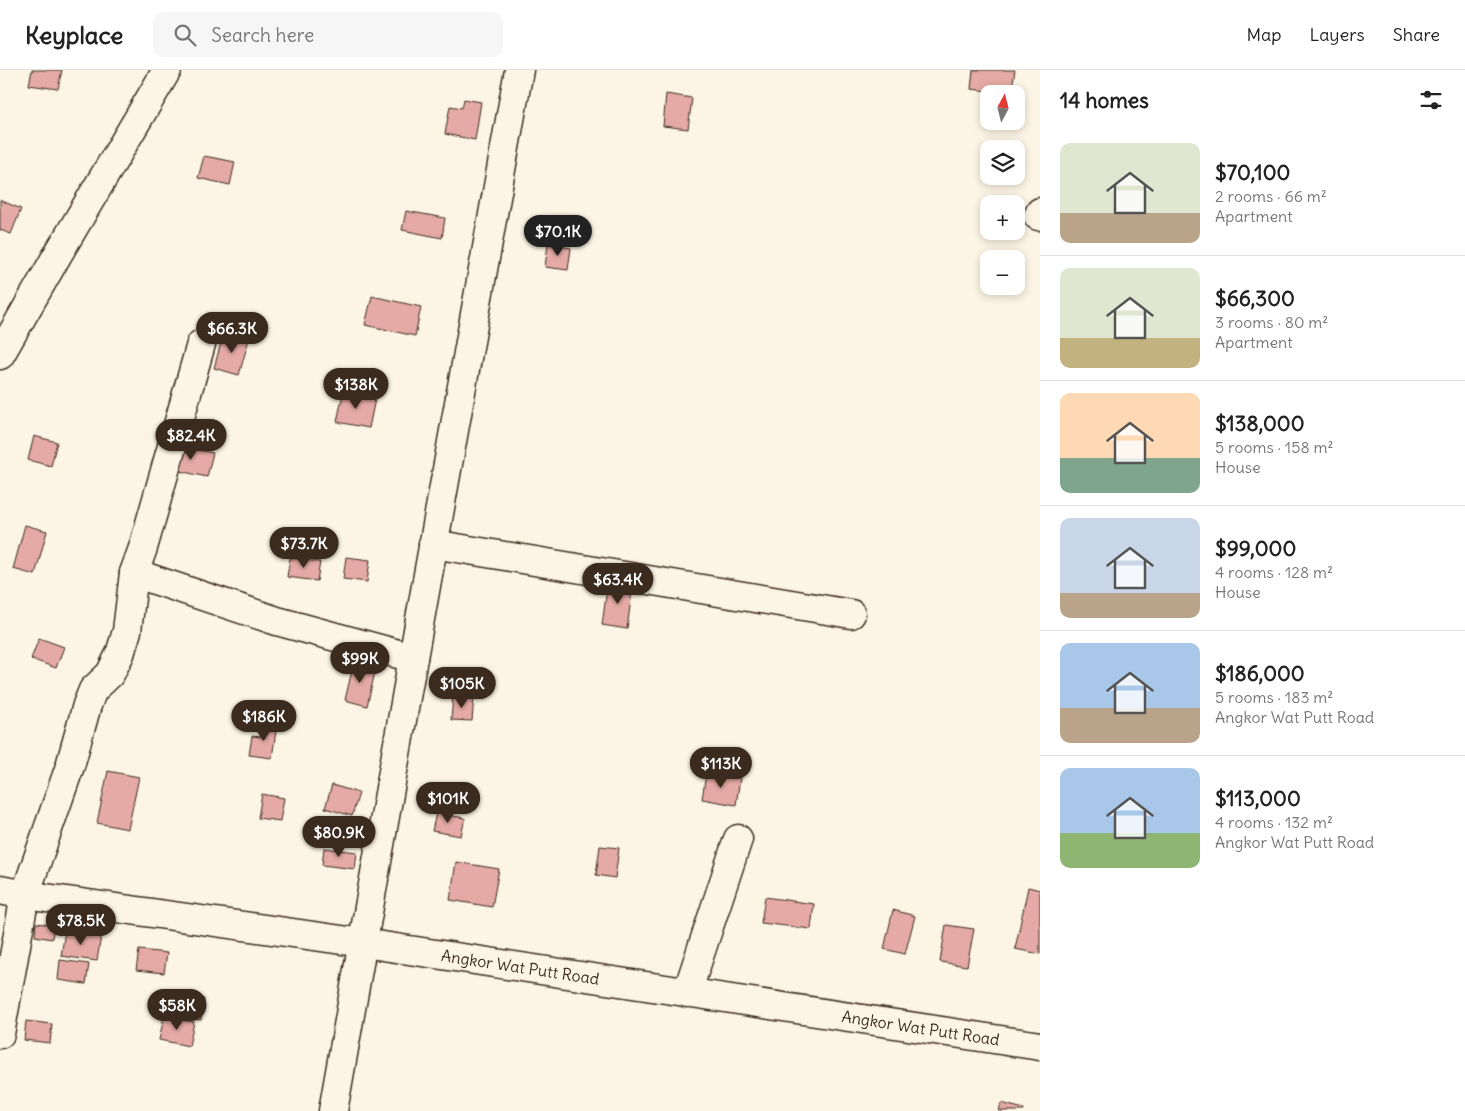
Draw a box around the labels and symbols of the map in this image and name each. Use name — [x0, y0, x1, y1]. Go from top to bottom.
north arrow — [980, 85, 1025, 130]
pin: $70.1K — [517, 214, 599, 257]
pin: $66.3K — [191, 312, 273, 354]
pin: $138K — [321, 368, 391, 410]
pin: $82.4K — [150, 418, 232, 461]
pin: $73.7K — [263, 526, 345, 569]
pin: $63.4K — [577, 562, 659, 605]
pin: $99K — [330, 642, 390, 684]
pin: $105K — [427, 666, 497, 709]
pin: $186K — [229, 700, 299, 742]
pin: $113K — [686, 746, 756, 789]
pin: $101K — [413, 782, 483, 824]
pin: $80.9K — [298, 816, 380, 858]
pin: $78.5K — [40, 904, 122, 946]
street label: Angkor Wat Putt Road — [440, 945, 601, 989]
pin: $58K — [147, 988, 207, 1031]
street label: Angkor Wat Putt Road — [840, 1006, 1001, 1050]

